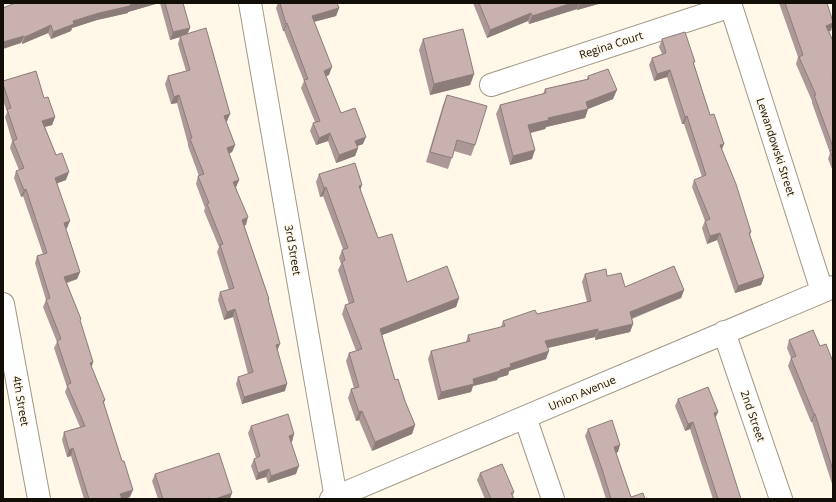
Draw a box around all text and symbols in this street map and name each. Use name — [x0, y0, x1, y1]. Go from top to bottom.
street label: Regina Court — [577, 27, 645, 62]
street label: Lewandowski Street — [753, 96, 799, 198]
street label: 3rd Street — [282, 223, 305, 276]
street label: Union Avenue — [546, 372, 618, 414]
street label: 4th Street — [10, 375, 33, 427]
street label: 2nd Street — [738, 388, 769, 444]

